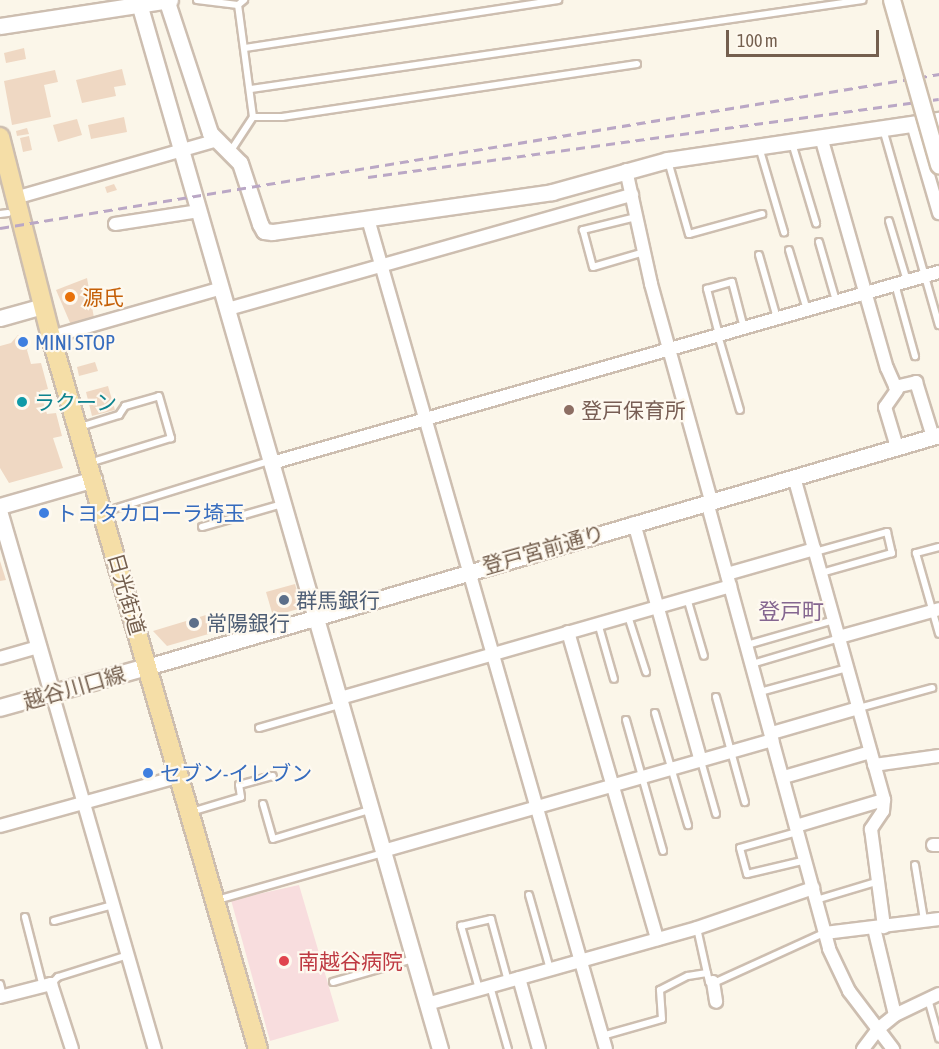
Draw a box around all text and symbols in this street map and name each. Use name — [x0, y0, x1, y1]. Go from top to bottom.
scale bar — [729, 18, 882, 56]
text: 100 m — [737, 30, 778, 51]
place label: 源氏 — [82, 284, 124, 310]
marker: 源氏 — [63, 290, 77, 304]
place label: MINI STOP — [35, 329, 115, 355]
marker: MINI STOP — [16, 335, 30, 349]
place label: ラクーン — [34, 389, 118, 415]
marker: ラクーン — [15, 395, 29, 409]
place label: 登戸保育所 — [581, 397, 686, 423]
marker: 登戸保育所 — [562, 403, 576, 417]
place label: トヨタカローラ埼玉 — [56, 500, 245, 526]
marker: トヨタカローラ埼玉 — [37, 506, 51, 520]
street label: 登戸宮前通り — [479, 520, 607, 578]
street label: 日光街道 — [103, 550, 151, 638]
place label: 群馬銀行 — [296, 587, 380, 613]
marker: 群馬銀行 — [277, 593, 291, 607]
district label: 登戸町 — [758, 599, 824, 625]
place label: 常陽銀行 — [206, 610, 290, 636]
marker: 常陽銀行 — [187, 616, 201, 630]
street label: 越谷川口線 — [20, 660, 128, 714]
place label: セブン-イレブン — [160, 760, 312, 786]
marker: セブン-イレブン — [141, 766, 155, 780]
place label: 南越谷病院 — [298, 948, 403, 974]
marker: 南越谷病院 — [275, 952, 293, 970]

